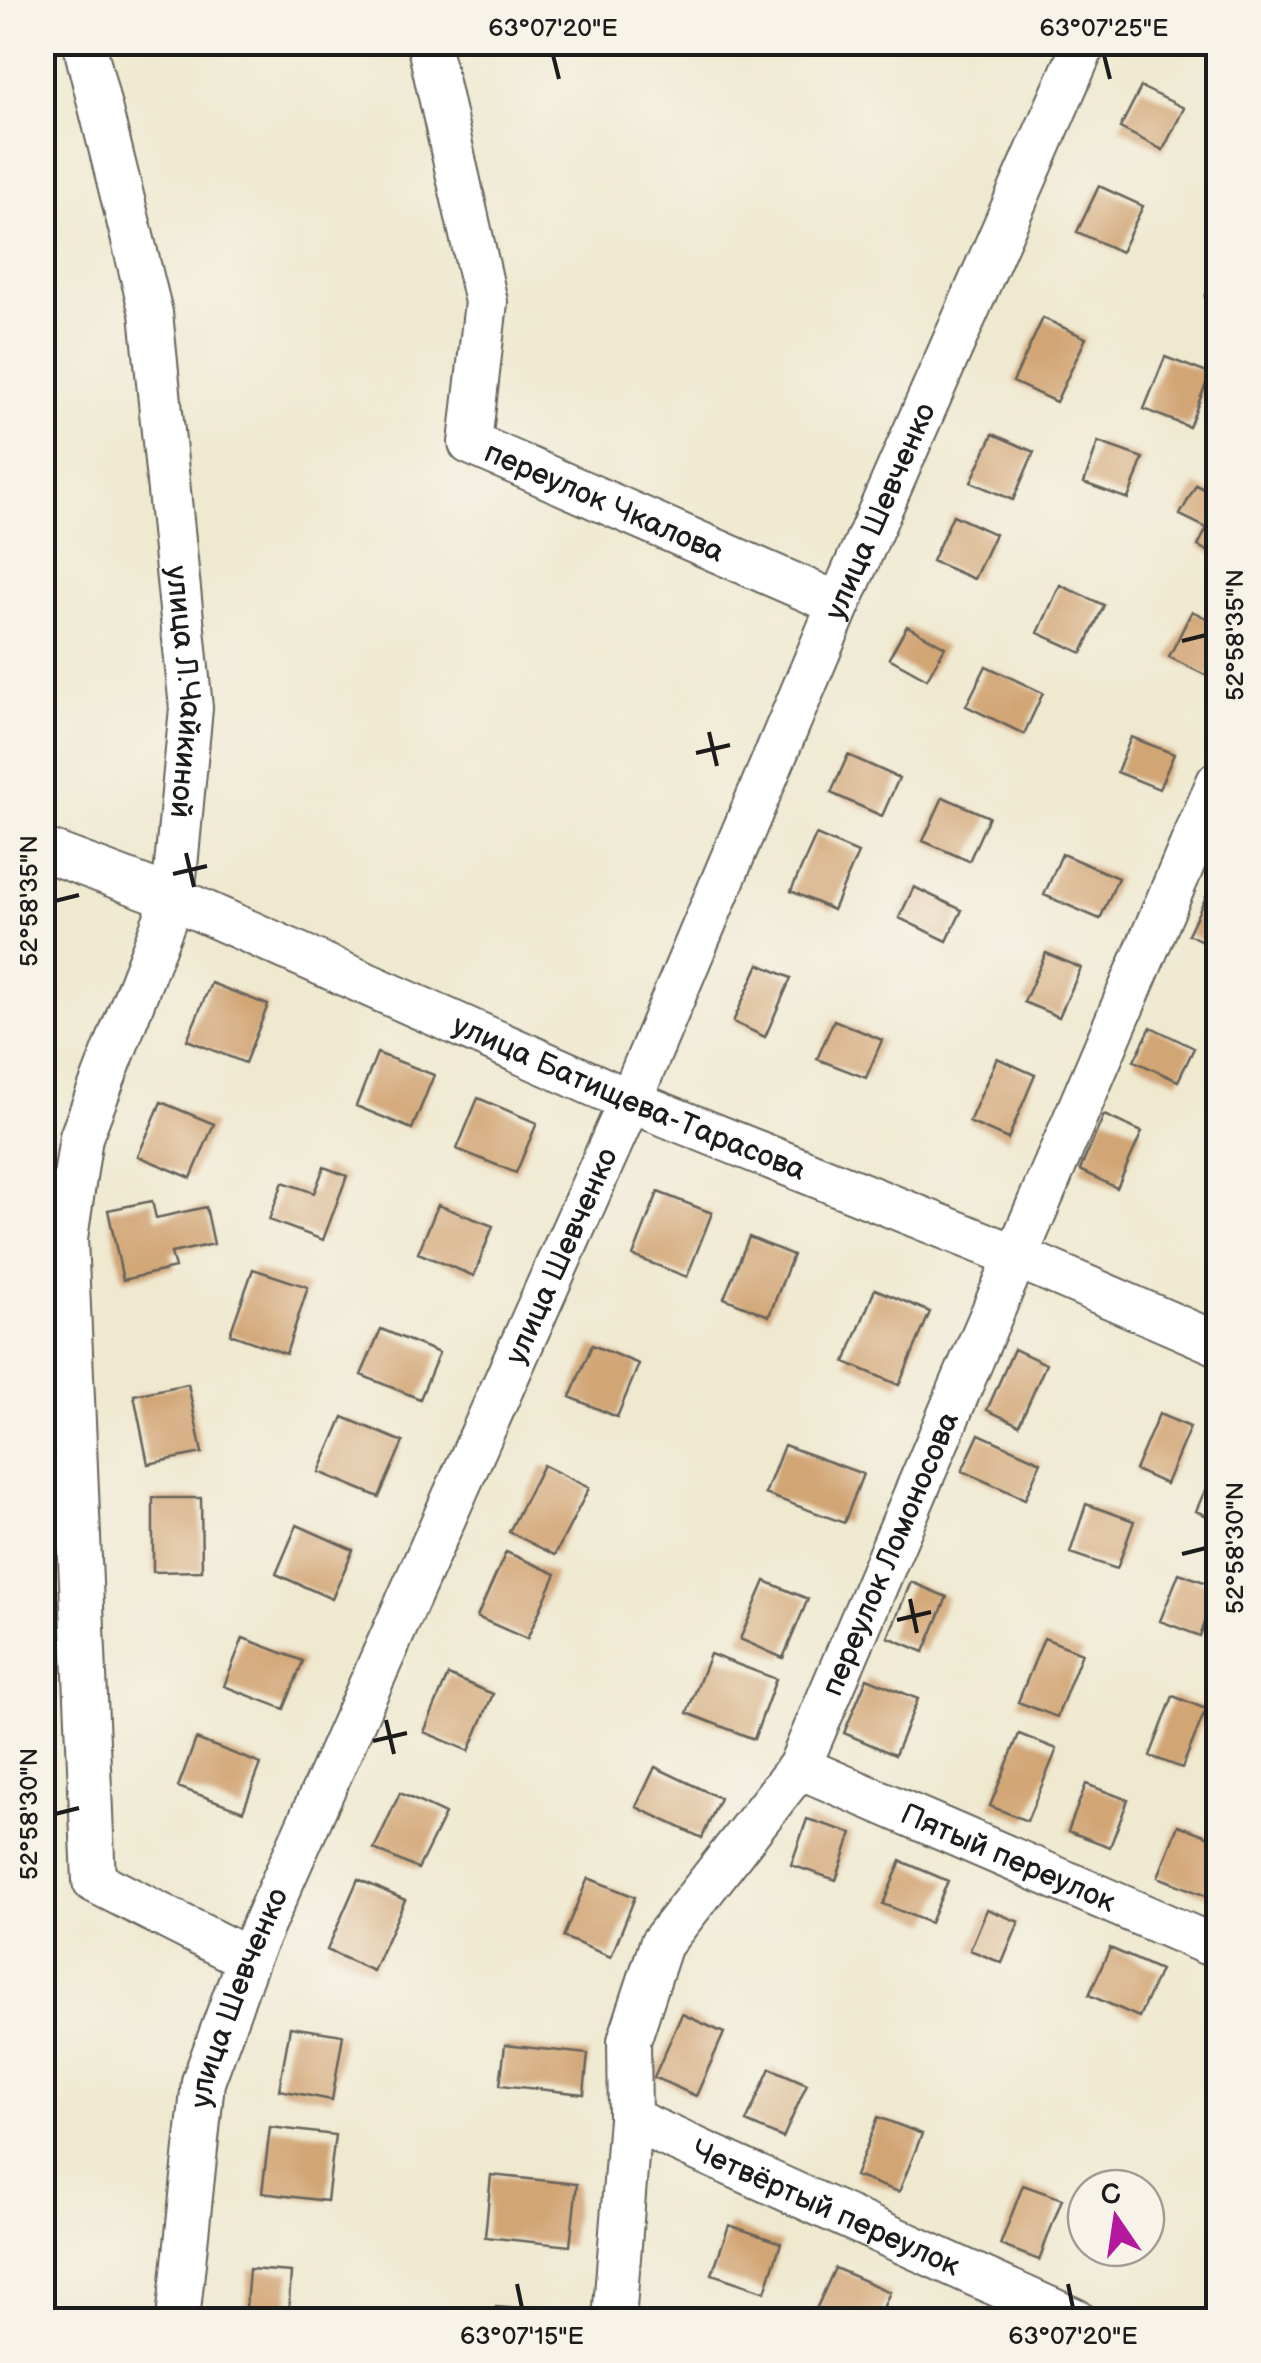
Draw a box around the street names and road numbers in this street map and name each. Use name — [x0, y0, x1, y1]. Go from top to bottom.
street label: улица Шевченко — [817, 398, 944, 625]
street label: переулок Чкалова — [479, 435, 730, 571]
street label: улица Л.Чайкиной — [158, 564, 209, 820]
street label: улица Батищева-Тарасова — [447, 1008, 811, 1189]
street label: улица Шевченко — [498, 1142, 626, 1370]
street label: переулок Ломоносова — [814, 1406, 967, 1702]
street label: Пятый переулок — [895, 1796, 1121, 1921]
street label: улица Шевченко — [183, 1882, 296, 2110]
street label: Четвёртый переулок — [686, 2132, 965, 2285]

